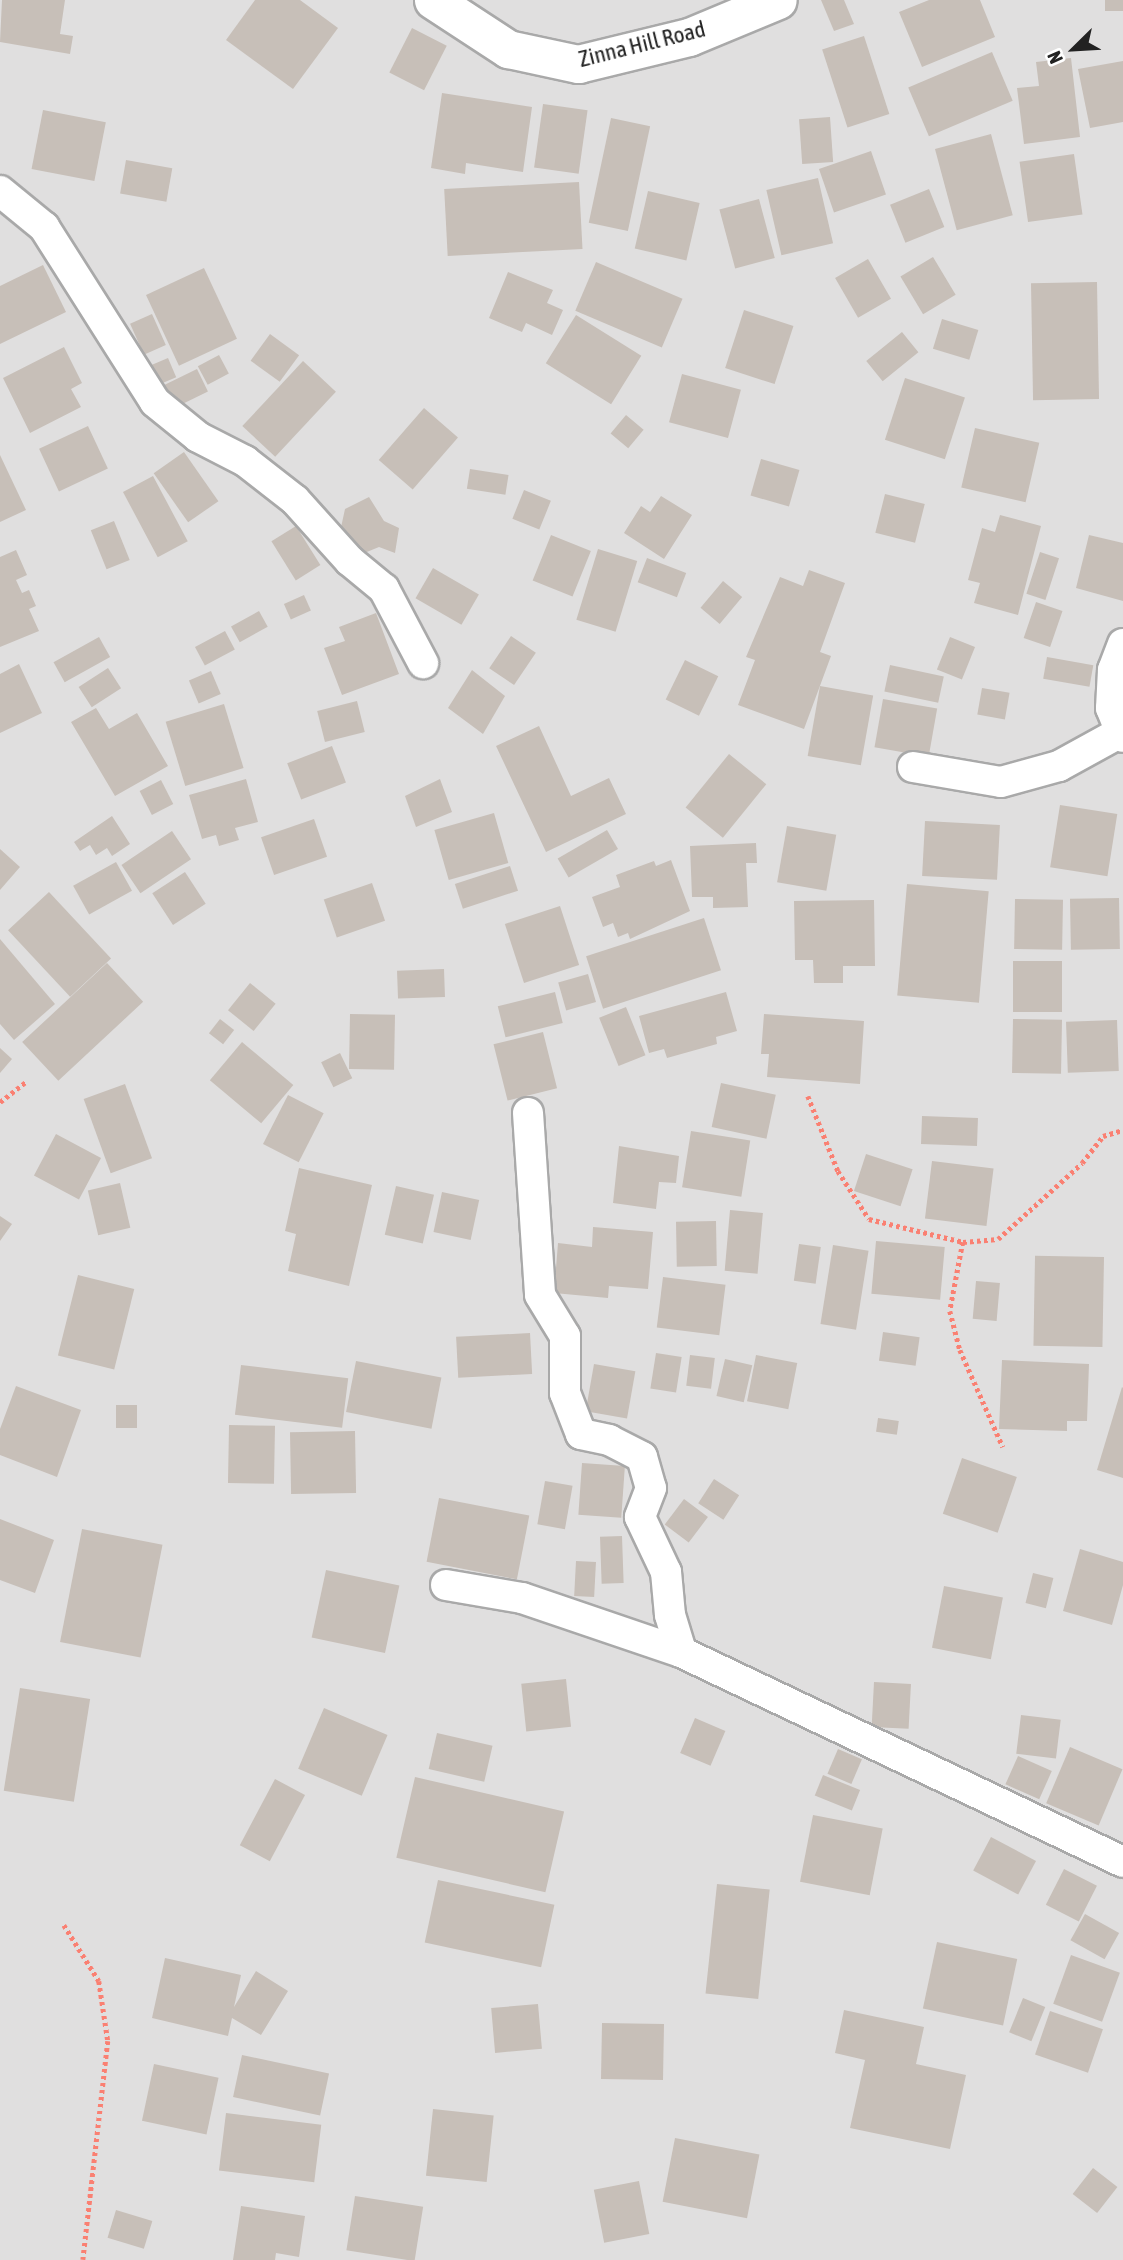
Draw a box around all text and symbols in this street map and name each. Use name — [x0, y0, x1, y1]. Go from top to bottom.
north arrow — [1039, 14, 1109, 84]
street label: Zinna Hill Road — [576, 15, 708, 73]
text: N — [1042, 48, 1067, 67]

